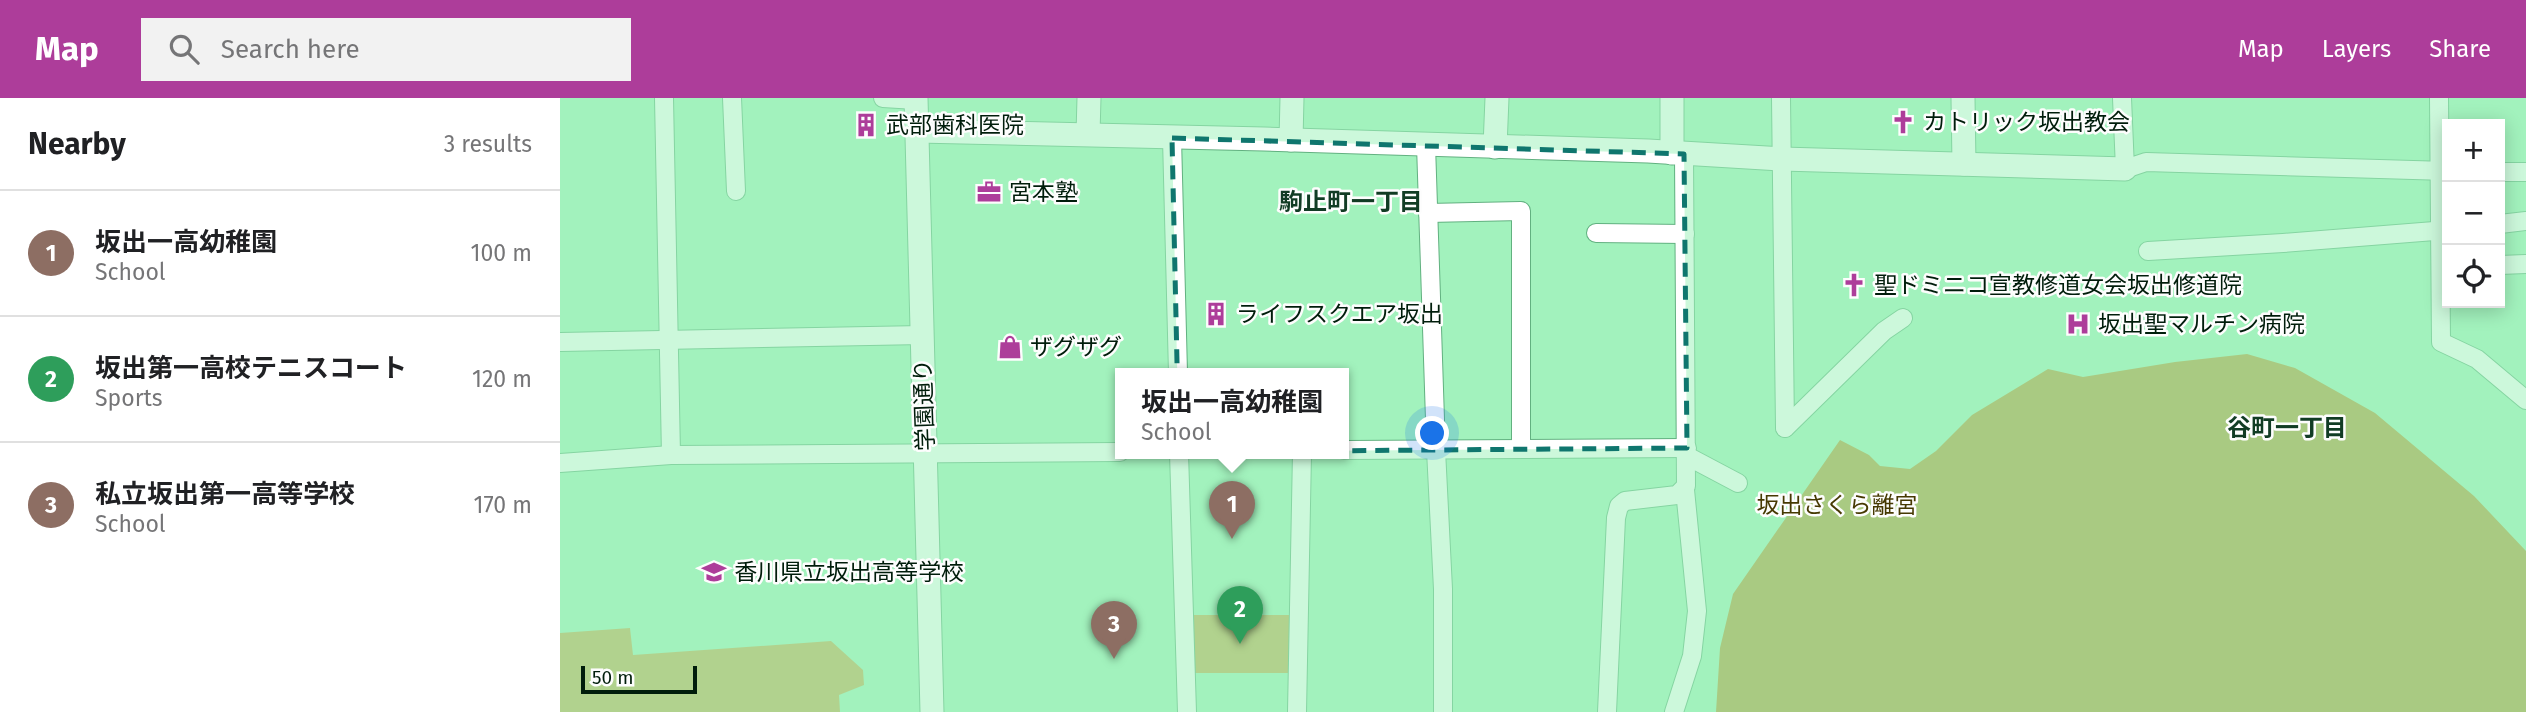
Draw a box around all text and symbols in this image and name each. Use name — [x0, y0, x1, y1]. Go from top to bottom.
search box — [141, 18, 631, 81]
text: Map — [35, 29, 99, 69]
icon: search — [165, 30, 203, 68]
text: Search here — [221, 34, 360, 65]
text: Map — [2238, 35, 2284, 63]
text: Layers — [2322, 35, 2391, 63]
text: Share — [2429, 35, 2491, 63]
church icon: カトリック坂出教会 — [1889, 108, 1917, 136]
place label: カトリック坂出教会 — [1923, 108, 2130, 136]
building icon: 武部歯科医院 — [852, 111, 880, 139]
place label: 武部歯科医院 — [886, 111, 1024, 139]
map controls — [2442, 119, 2505, 308]
button: + — [2442, 119, 2505, 182]
text: Nearby — [28, 126, 126, 162]
text: 3 results — [444, 130, 532, 158]
office icon: 宮本塾 — [975, 178, 1003, 206]
place label: 宮本塾 — [1009, 178, 1078, 206]
button: − — [2442, 182, 2505, 245]
district label: 駒止町一丁目 — [1279, 188, 1423, 216]
text: 坂出一高幼稚園 — [95, 227, 277, 258]
text: 1 — [46, 239, 56, 267]
text: 100 m — [471, 239, 532, 267]
button: locate — [2442, 245, 2505, 308]
text: School — [95, 258, 166, 286]
church icon: 聖ドミニコ宣教修道女会坂出修道院 — [1840, 271, 1868, 299]
place label: 聖ドミニコ宣教修道女会坂出修道院 — [1874, 271, 2242, 299]
building icon: ライフスクエア坂出 — [1202, 300, 1230, 328]
place label: ライフスクエア坂出 — [1236, 300, 1443, 328]
hospital icon: 坂出聖マルチン病院 — [2064, 310, 2092, 338]
place label: 坂出聖マルチン病院 — [2098, 310, 2305, 338]
shop icon: ザグザグ — [996, 333, 1024, 361]
place label: ザグザグ — [1030, 333, 1122, 361]
text: 坂出第一高校テニスコート — [95, 353, 407, 384]
street label: 学園通り — [908, 359, 940, 451]
text: 2 — [45, 365, 57, 393]
text: 120 m — [472, 365, 532, 393]
popup — [1115, 368, 1349, 459]
text: Sports — [95, 384, 163, 412]
text: 坂出一高幼稚園 — [1141, 387, 1323, 418]
district label: 谷町一丁目 — [2227, 414, 2347, 442]
your location — [1415, 416, 1449, 450]
text: School — [1141, 418, 1212, 446]
text: 私立坂出第一高等学校 — [95, 479, 355, 510]
pin: 1 — [1209, 481, 1255, 539]
text: 3 — [45, 491, 57, 519]
text: 170 m — [473, 491, 532, 519]
park label: 坂出さくら離宮 — [1757, 491, 1918, 519]
text: School — [95, 510, 166, 538]
school or university icon: 香川県立坂出高等学校 — [700, 558, 728, 586]
place label: 香川県立坂出高等学校 — [734, 558, 964, 586]
pin: 2 — [1217, 586, 1263, 644]
pin: 3 — [1091, 601, 1137, 659]
scale bar — [581, 663, 696, 695]
text: 50 m — [592, 666, 633, 689]

